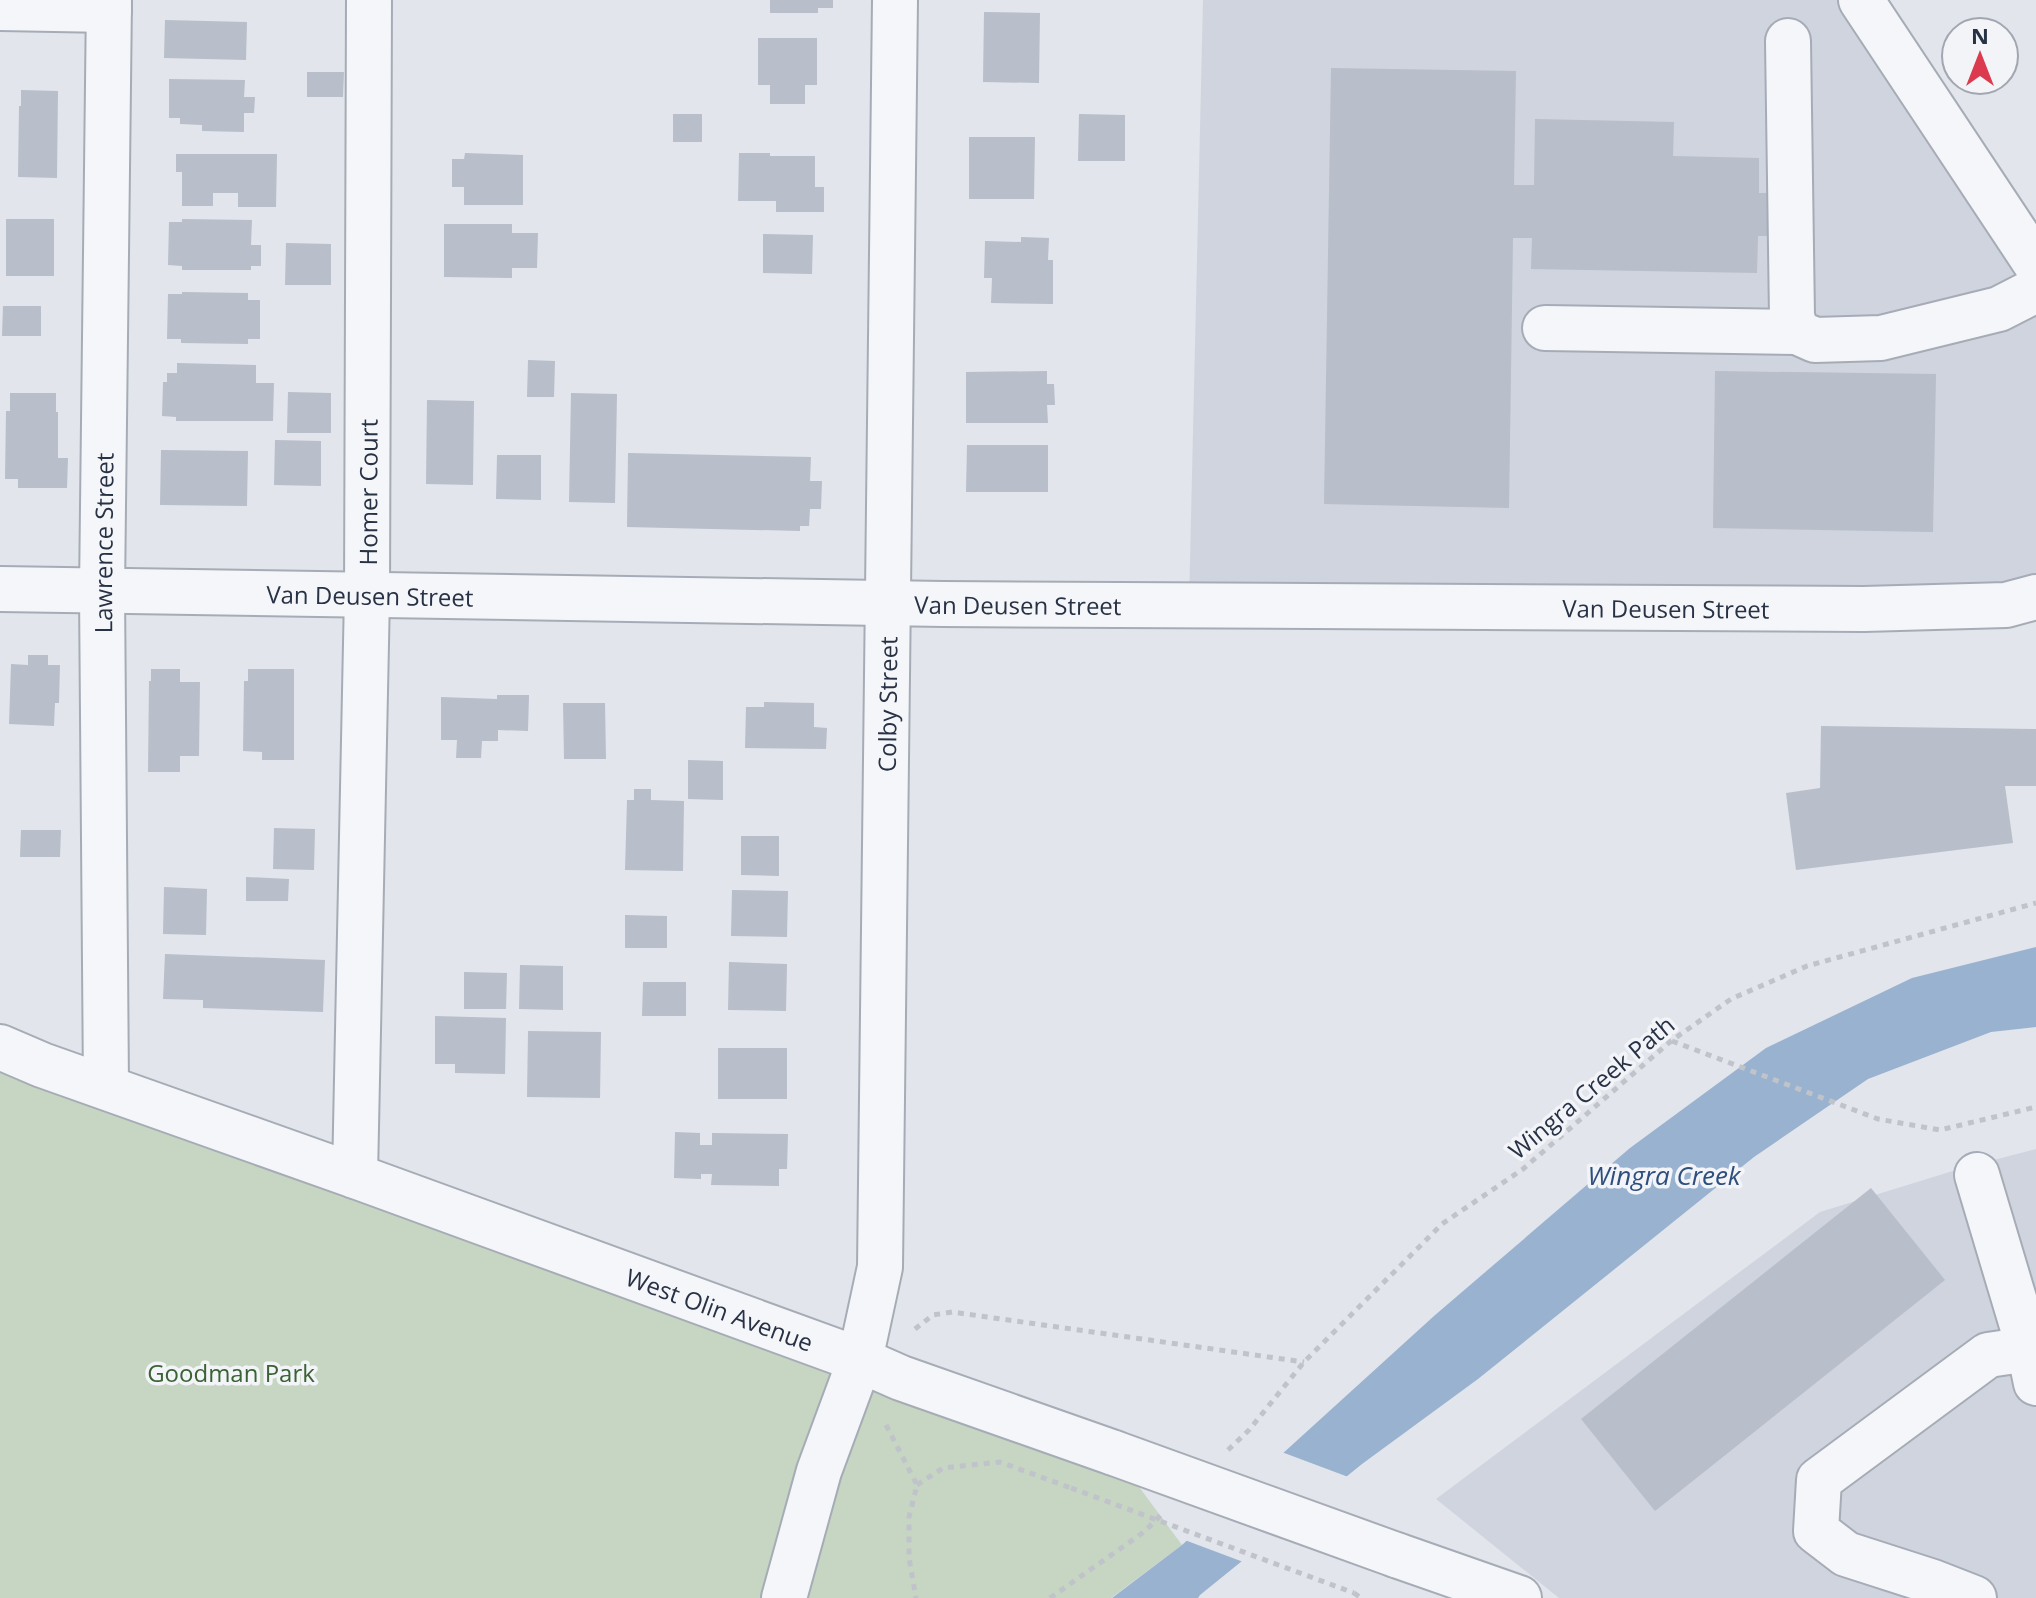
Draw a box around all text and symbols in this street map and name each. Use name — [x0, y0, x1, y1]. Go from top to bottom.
north arrow — [1940, 16, 2020, 96]
text: N — [1971, 20, 1989, 50]
street label: Homer Court — [351, 419, 384, 565]
street label: Lawrence Street — [85, 452, 120, 634]
street label: Van Deusen Street — [266, 577, 474, 613]
street label: Van Deusen Street — [914, 587, 1122, 621]
street label: Van Deusen Street — [1562, 591, 1770, 625]
street label: Colby Street — [869, 636, 904, 772]
street label: Wingra Creek Path — [1501, 1008, 1681, 1166]
water label: Wingra Creek — [1587, 1157, 1742, 1193]
street label: West Olin Avenue — [621, 1260, 818, 1358]
park label: Goodman Park — [147, 1356, 315, 1389]

